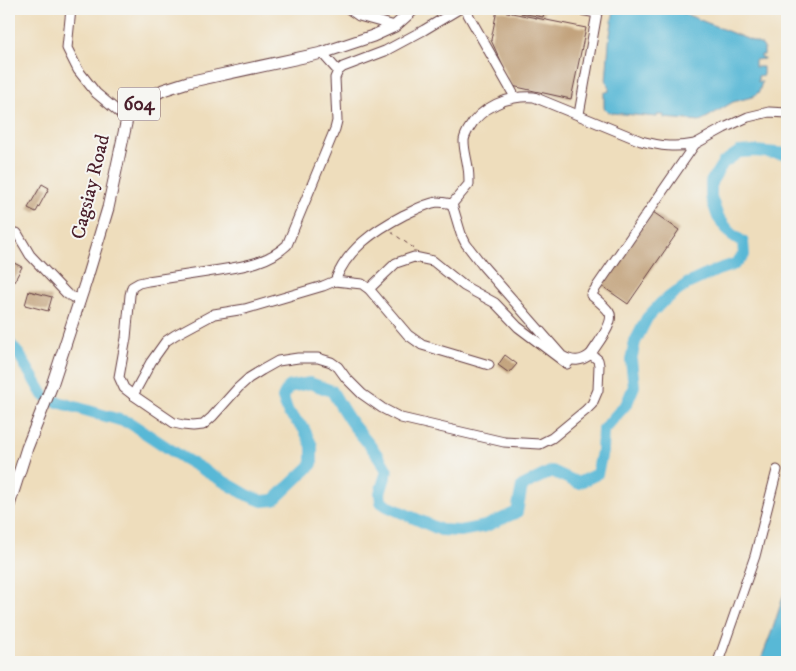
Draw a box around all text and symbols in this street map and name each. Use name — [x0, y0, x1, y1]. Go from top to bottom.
road number: 604 — [118, 88, 160, 120]
street label: Cagsiay Road — [66, 132, 116, 242]

